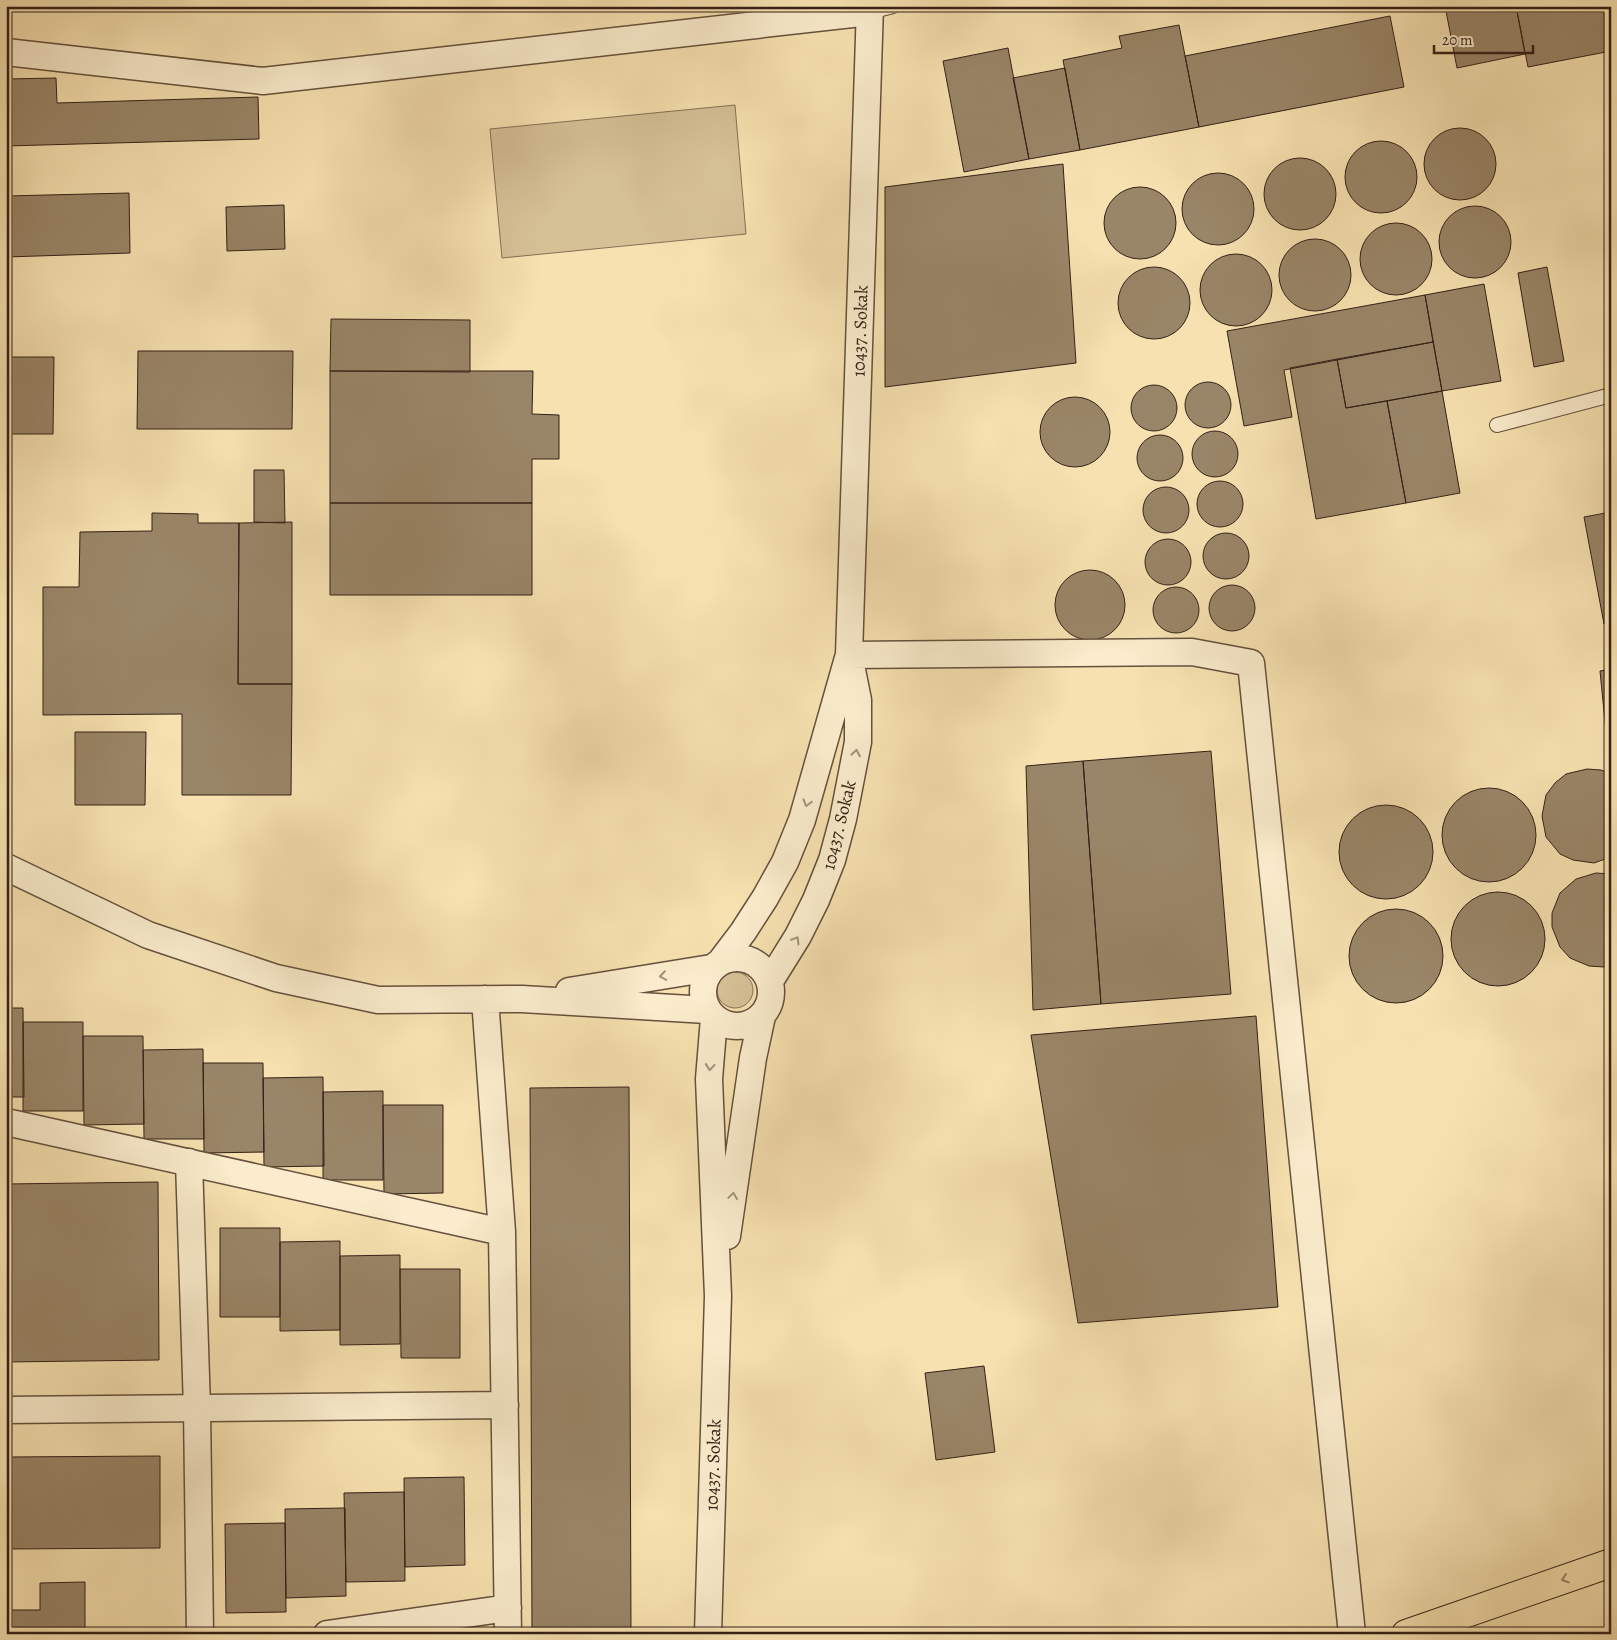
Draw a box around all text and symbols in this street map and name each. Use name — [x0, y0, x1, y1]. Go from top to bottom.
scale bar — [1434, 22, 1533, 54]
text: 20 m — [1442, 30, 1473, 50]
street label: 10437. Sokak — [846, 285, 874, 377]
one-way arrow — [850, 749, 860, 757]
street label: 10437. Sokak — [816, 778, 862, 872]
one-way arrow — [802, 799, 813, 807]
one-way arrow — [789, 936, 799, 945]
one-way arrow — [659, 970, 667, 981]
one-way arrow — [705, 1063, 716, 1071]
one-way arrow — [727, 1191, 738, 1199]
street label: 10437. Sokak — [699, 1419, 727, 1511]
one-way arrow — [1561, 1573, 1569, 1583]

